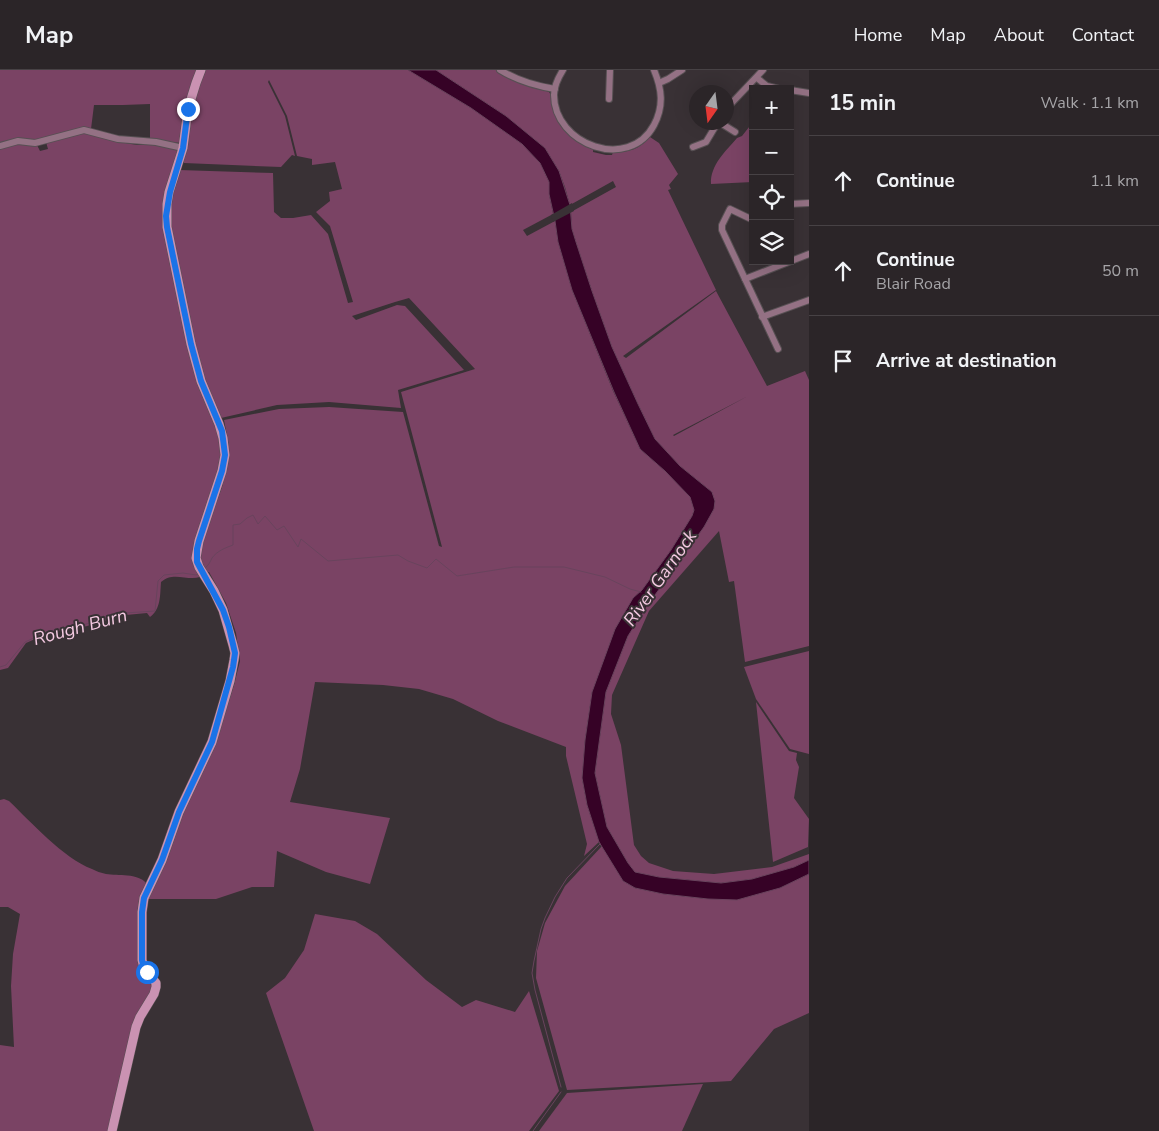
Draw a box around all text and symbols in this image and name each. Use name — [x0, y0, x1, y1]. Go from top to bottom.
text: Map — [25, 19, 73, 51]
text: Home — [854, 23, 902, 47]
text: Map — [930, 23, 966, 47]
text: About — [994, 23, 1044, 47]
text: Contact — [1072, 23, 1134, 47]
north arrow — [689, 85, 734, 130]
map controls — [749, 85, 794, 265]
button: + — [749, 85, 794, 130]
text: 15 min — [829, 89, 896, 117]
text: Walk · 1.1 km — [1041, 92, 1139, 114]
route end — [177, 98, 200, 121]
button: − — [749, 130, 794, 175]
icon: ahead — [829, 167, 857, 195]
text: Continue — [876, 168, 955, 194]
text: 1.1 km — [1090, 170, 1139, 192]
button: locate — [749, 175, 794, 220]
button: layers — [749, 220, 794, 265]
text: Continue — [876, 247, 955, 273]
icon: ahead — [829, 257, 857, 285]
text: 50 m — [1102, 260, 1139, 282]
text: Blair Road — [876, 273, 951, 295]
icon: arrive — [829, 347, 857, 375]
text: Arrive at destination — [876, 348, 1057, 374]
water label: River Garnock — [618, 524, 703, 631]
water label: Rough Burn — [30, 603, 130, 651]
route start — [136, 961, 159, 984]

